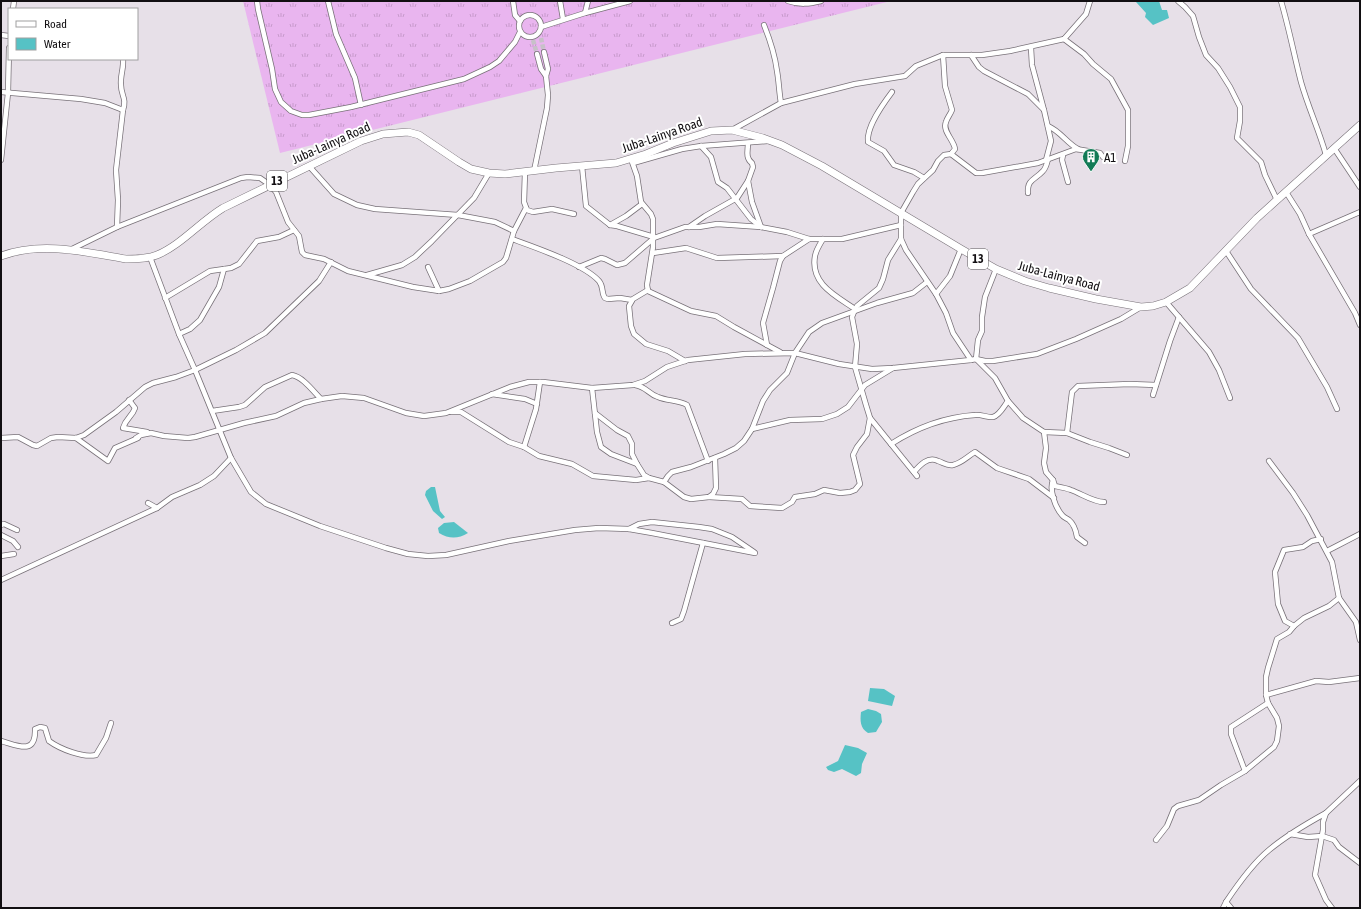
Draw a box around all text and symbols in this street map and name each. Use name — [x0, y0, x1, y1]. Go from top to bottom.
legend — [8, 8, 138, 60]
text: Road — [44, 17, 67, 31]
text: Water — [44, 37, 71, 51]
street label: Juba-Lainya Road — [620, 114, 704, 156]
street label: Juba-Lainya Road — [290, 119, 372, 167]
building icon: A1 — [1081, 147, 1101, 172]
place label: A1 — [1104, 150, 1116, 165]
road number: 13 — [267, 171, 287, 191]
road number: 13 — [968, 249, 988, 269]
street label: Juba-Lainya Road — [1016, 258, 1102, 294]

